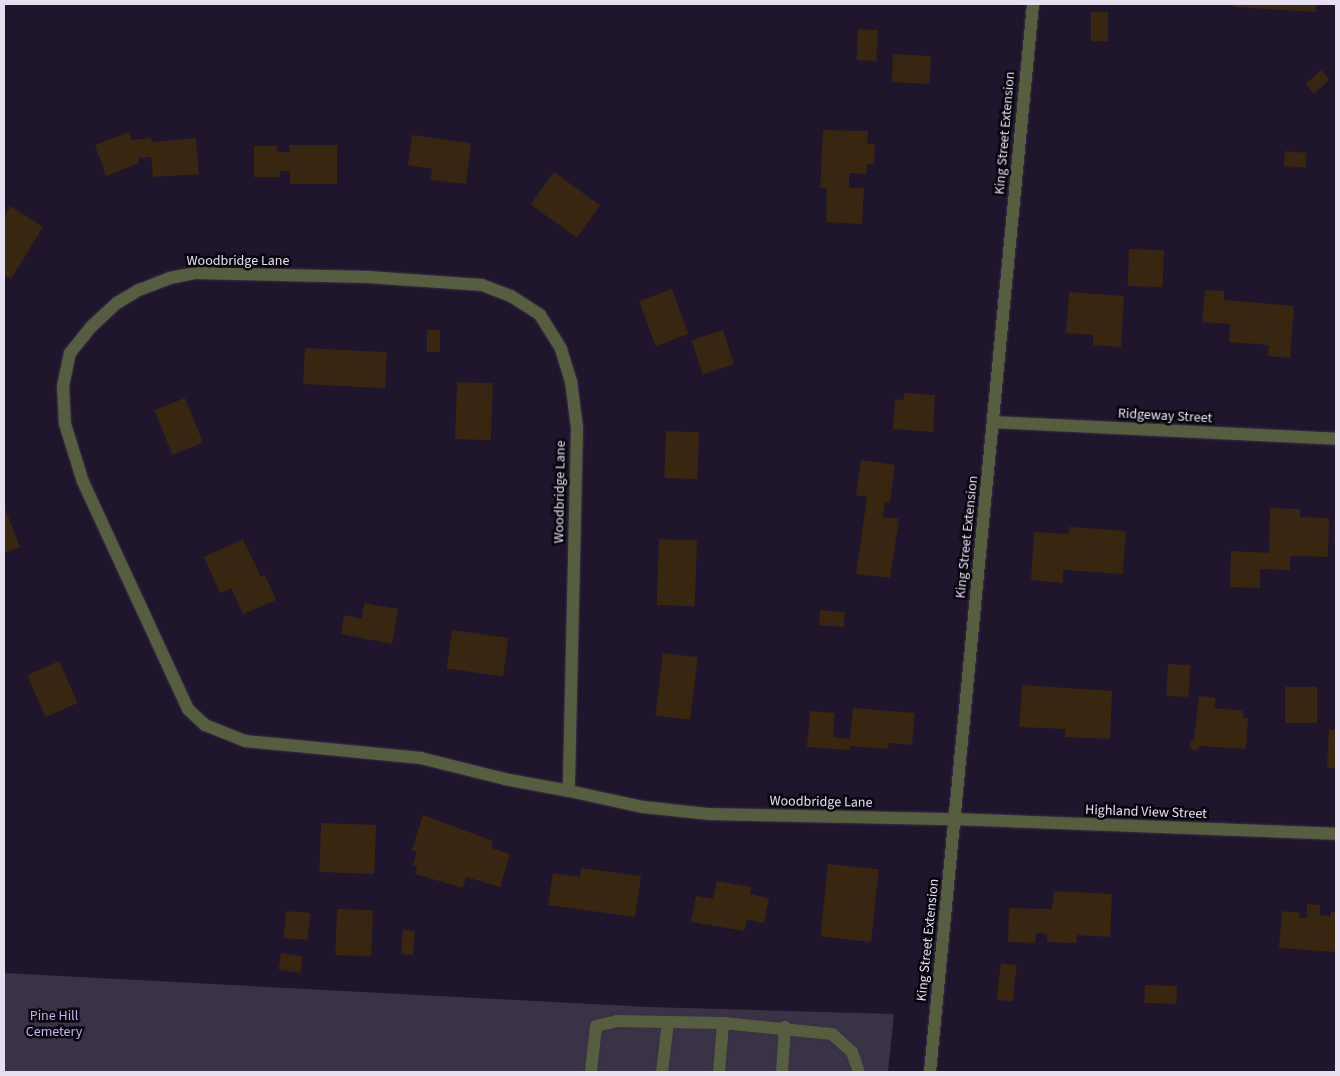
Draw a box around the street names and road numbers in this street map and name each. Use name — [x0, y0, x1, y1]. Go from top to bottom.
street label: King Street Extension — [991, 71, 1019, 195]
street label: Woodbridge Lane — [187, 253, 289, 269]
street label: Ridgeway Street — [1117, 405, 1213, 427]
street label: Woodbridge Lane — [551, 440, 569, 544]
street label: King Street Extension — [952, 475, 982, 599]
street label: Woodbridge Lane — [769, 793, 873, 811]
street label: Highland View Street — [1085, 801, 1207, 823]
street label: King Street Extension — [913, 878, 943, 1002]

